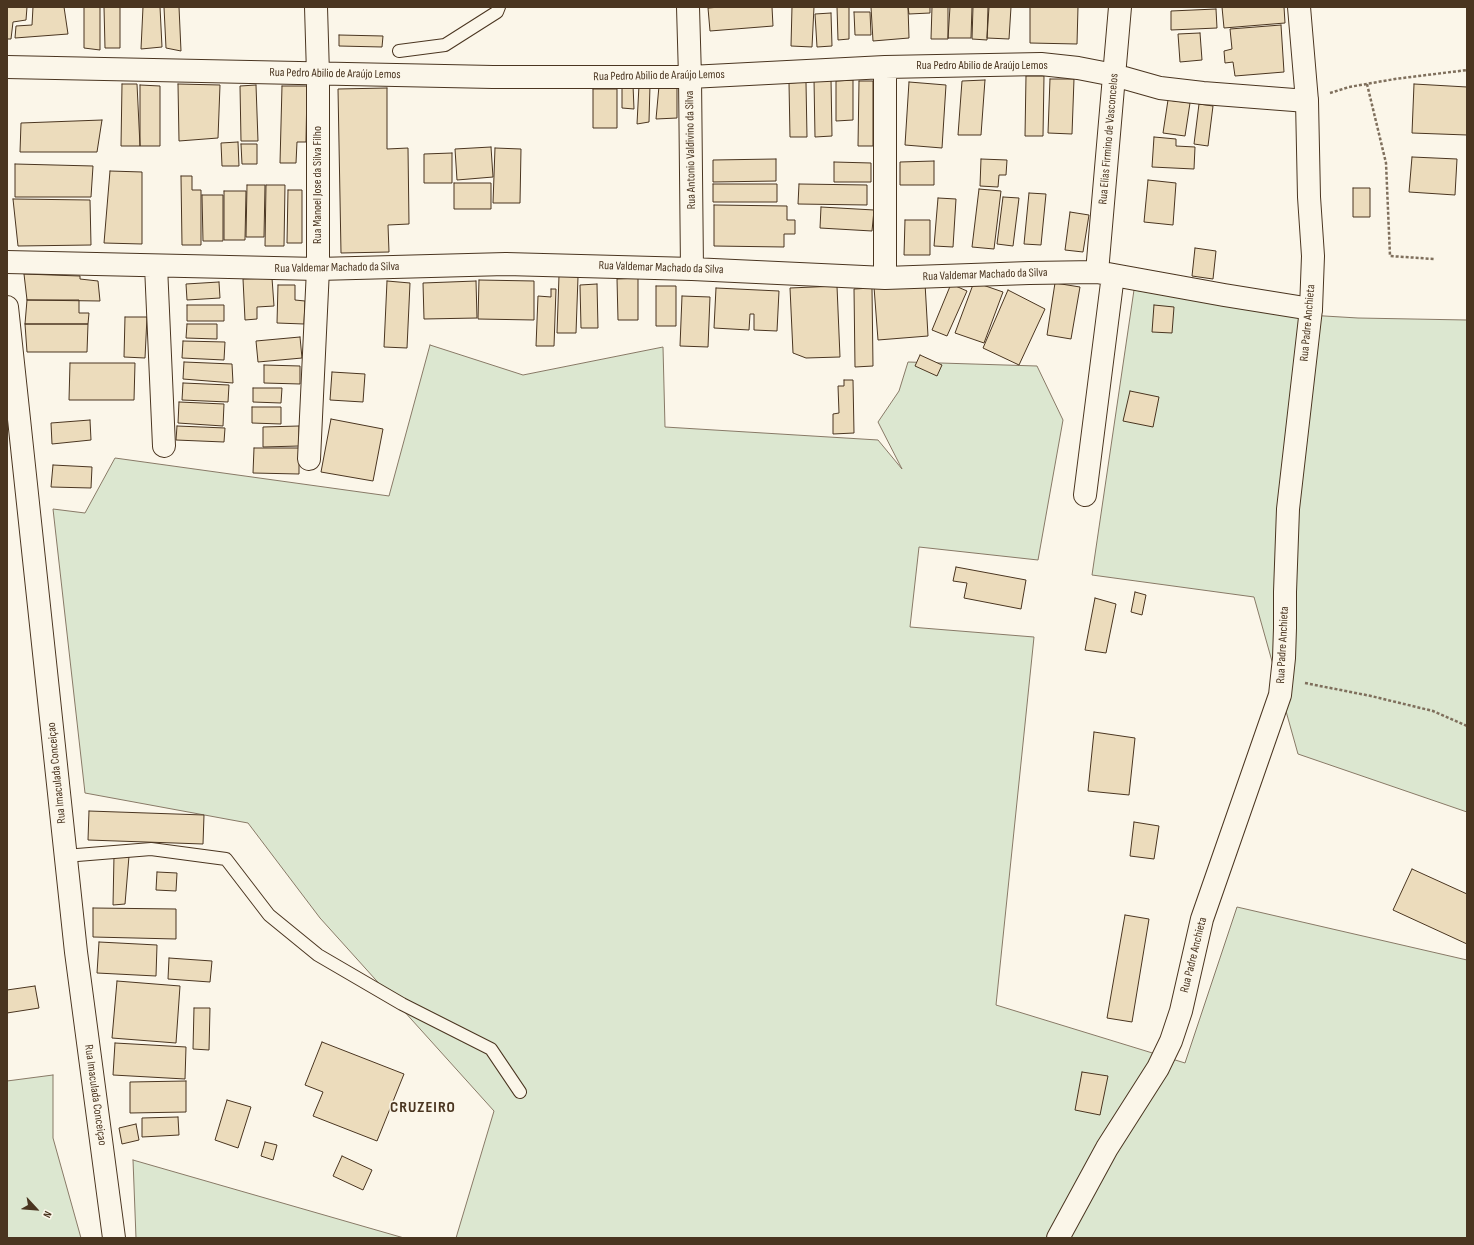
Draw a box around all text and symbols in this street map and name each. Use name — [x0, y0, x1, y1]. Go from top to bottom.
street label: Rua Pedro Abilio de Araújo Lemos — [916, 59, 1048, 73]
street label: Rua Pedro Abilio de Araújo Lemos — [269, 66, 401, 82]
street label: Rua Pedro Abilio de Araújo Lemos — [593, 68, 725, 84]
street label: Rua Elias Firmino de Vasconcelos — [1096, 73, 1122, 205]
street label: Rua Antonio Valdivino da Silva — [683, 91, 699, 209]
street label: Rua Manoel Jose da Silva Filho — [311, 126, 325, 244]
street label: Rua Valdemar Machado da Silva — [598, 259, 724, 277]
street label: Rua Valdemar Machado da Silva — [274, 260, 400, 276]
street label: Rua Valdemar Machado da Silva — [922, 266, 1048, 284]
street label: Rua Padre Anchieta — [1297, 284, 1319, 362]
street label: Rua Padre Anchieta — [1274, 606, 1292, 684]
street label: Rua Imaculada Conceiçao — [45, 722, 69, 824]
street label: Rua Padre Anchieta — [1178, 916, 1210, 994]
street label: Rua Imaculada Conceiçao — [81, 1044, 109, 1146]
district label: CRUZEIRO — [390, 1098, 456, 1118]
north arrow — [16, 1189, 56, 1229]
text: N — [40, 1209, 54, 1220]

